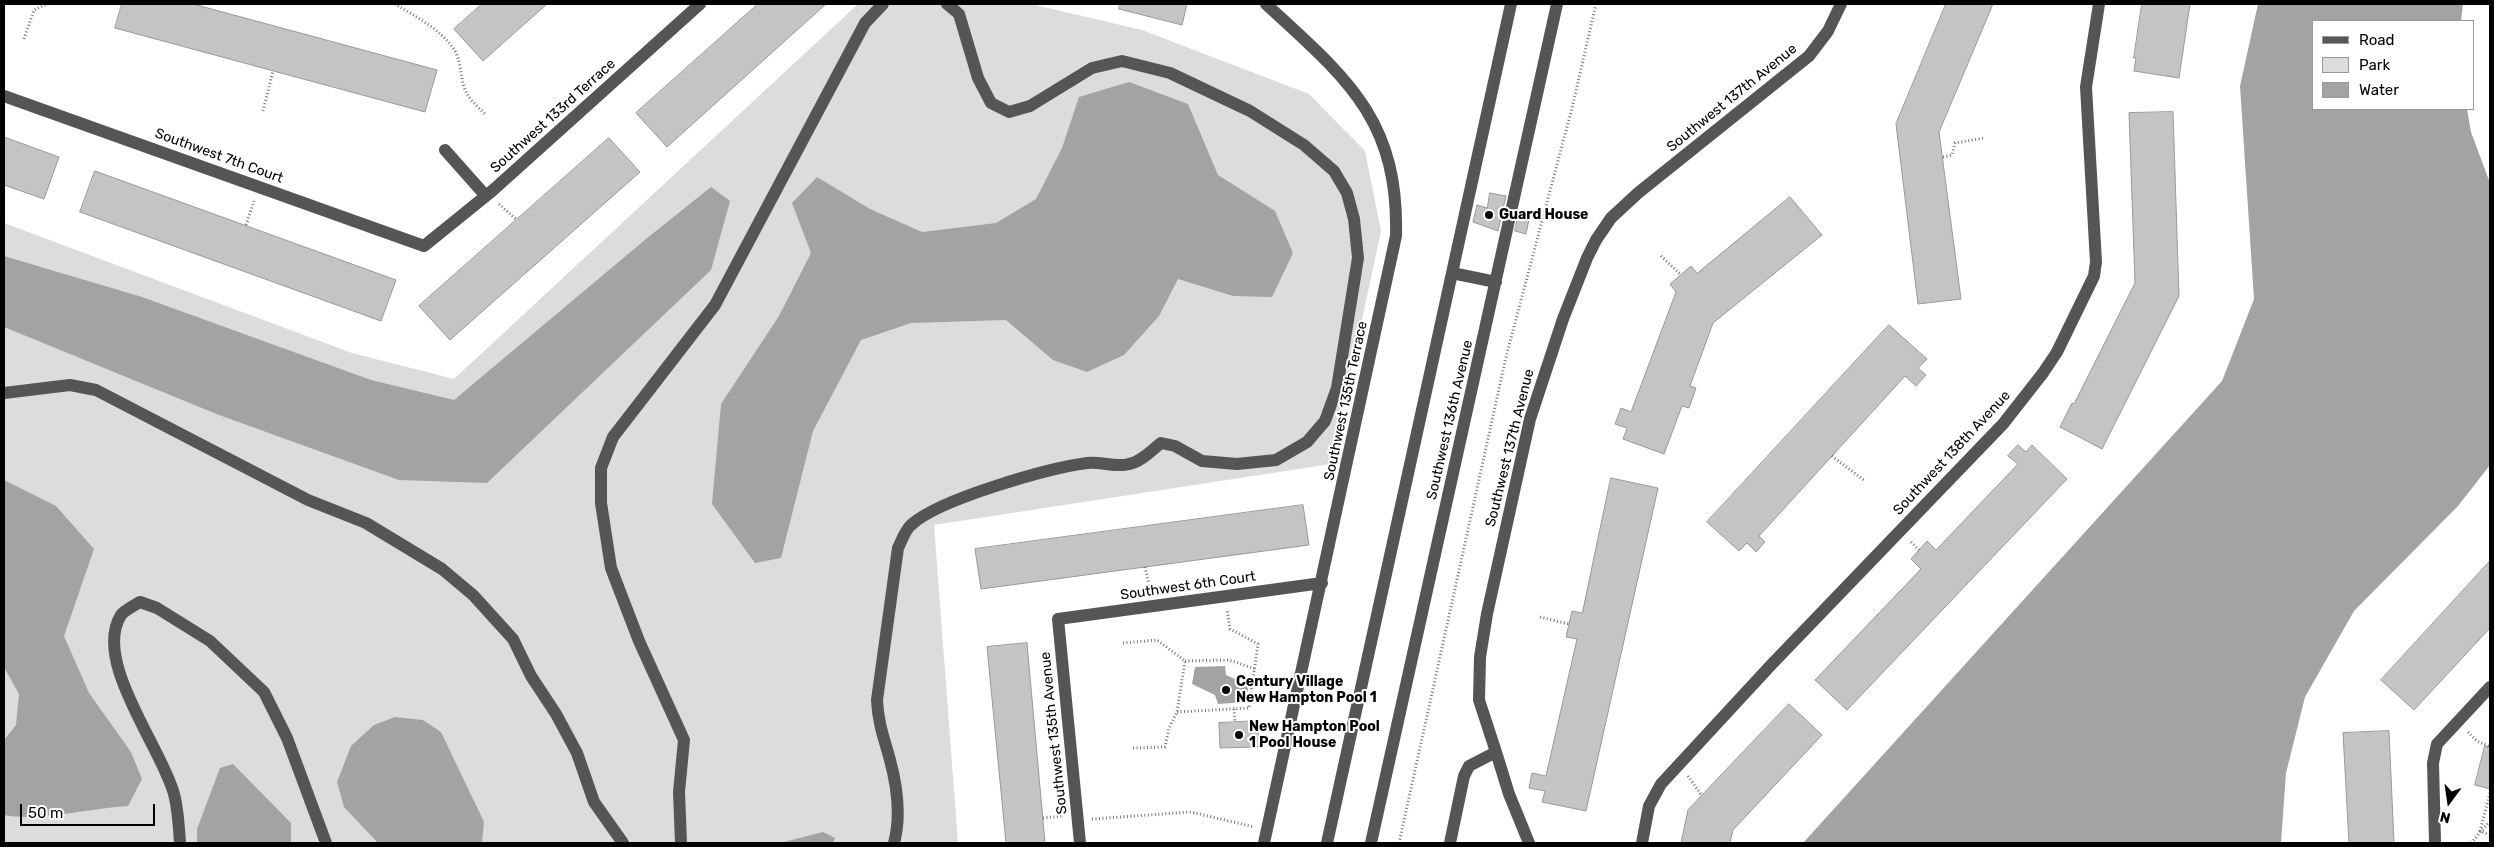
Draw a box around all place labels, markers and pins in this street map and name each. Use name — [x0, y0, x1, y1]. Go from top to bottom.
place label: Guard House — [1499, 207, 1588, 223]
marker: Guard House — [1483, 209, 1495, 221]
place label: Century Village New Hampton Pool 1 — [1236, 674, 1377, 706]
marker: Century Village New Hampton Pool 1 — [1220, 684, 1232, 696]
place label: New Hampton Pool 1 Pool House — [1249, 719, 1380, 752]
marker: New Hampton Pool 1 Pool House — [1233, 729, 1245, 741]

